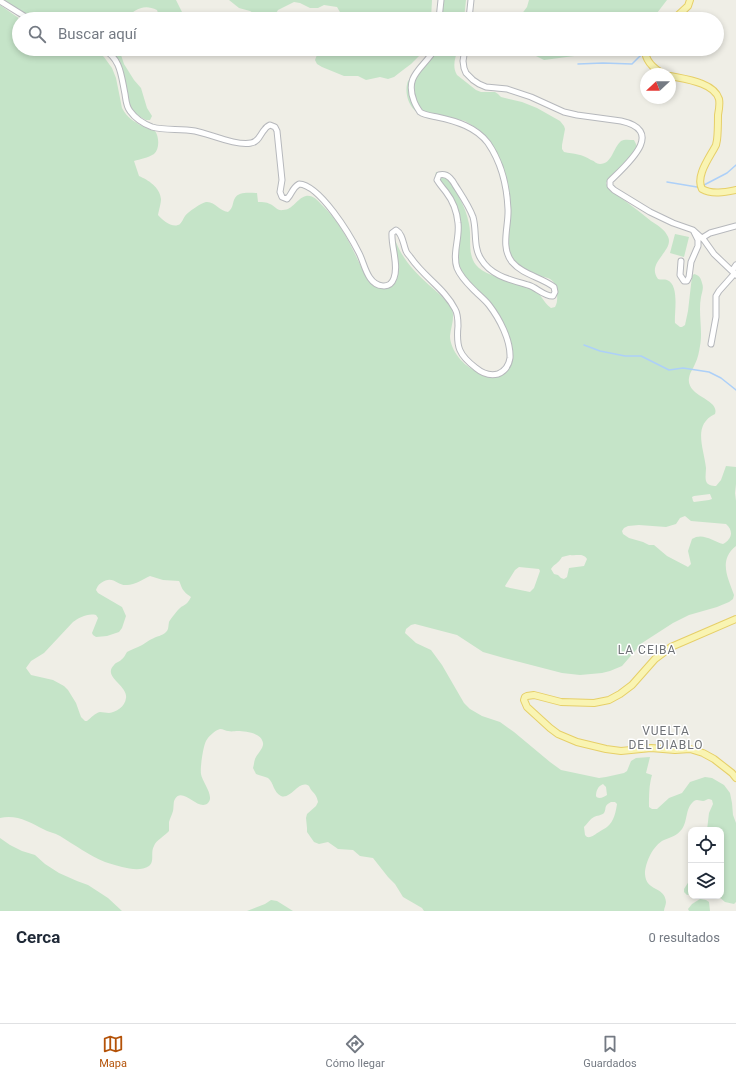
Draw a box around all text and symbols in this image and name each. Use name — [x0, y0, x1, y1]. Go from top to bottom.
search box — [12, 12, 724, 56]
icon: search — [26, 23, 48, 45]
text: Buscar aquí — [58, 25, 137, 43]
north arrow — [640, 68, 676, 104]
district label: LA CEIBA — [618, 643, 676, 657]
district label: VUELTA DEL DIABLO — [628, 724, 704, 752]
map controls — [688, 827, 724, 899]
button: locate — [688, 827, 724, 863]
button: layers — [688, 863, 724, 899]
text: Cerca — [16, 927, 60, 947]
text: 0 resultados — [648, 930, 720, 945]
tab: Mapa — [99, 1033, 127, 1070]
tab: Cómo llegar — [326, 1033, 385, 1070]
tab: Guardados — [583, 1033, 637, 1070]

